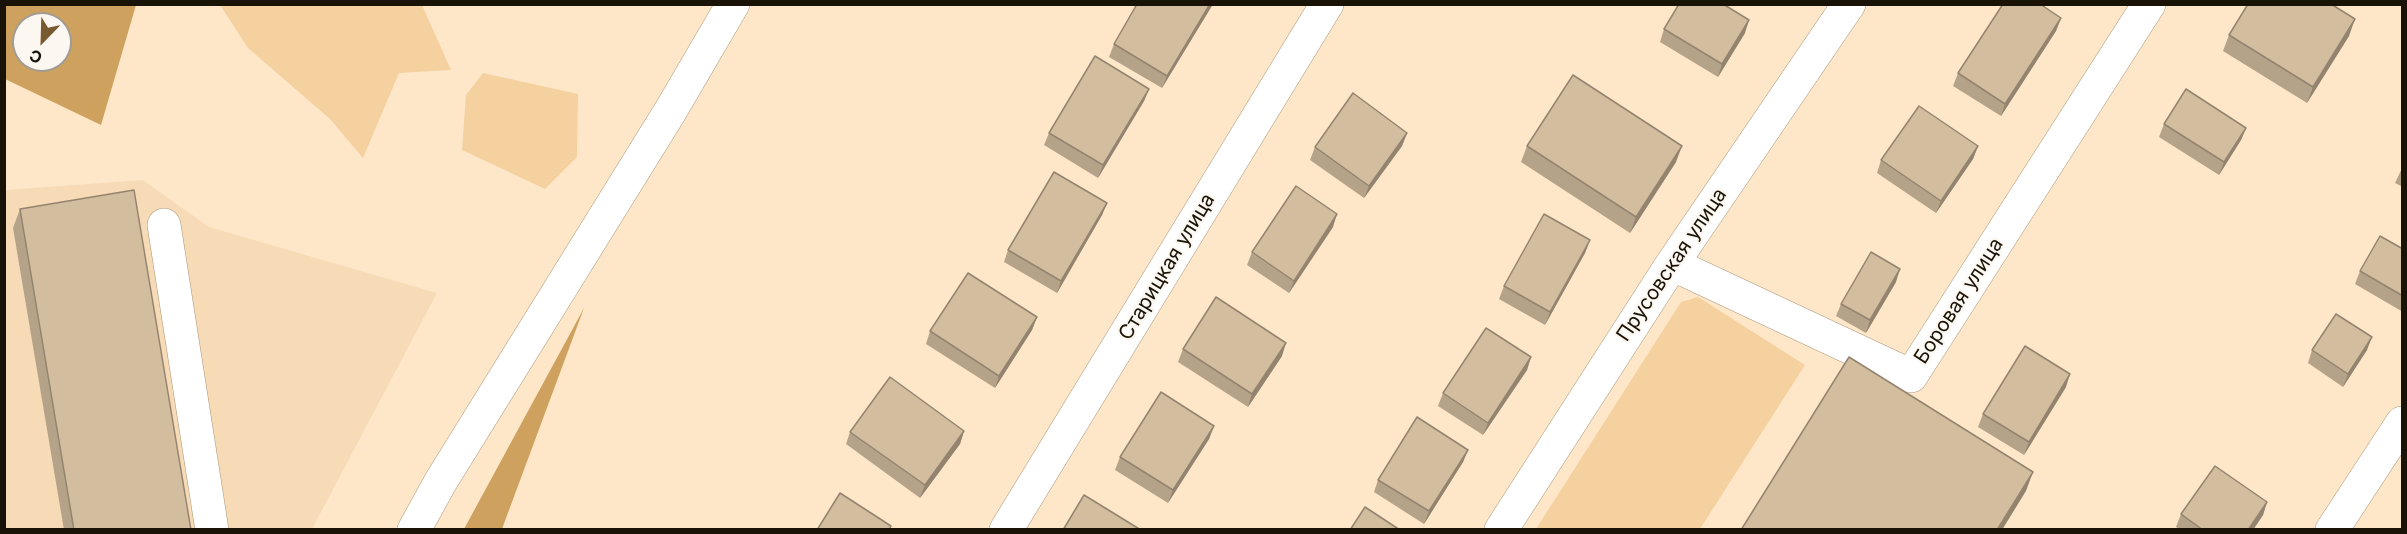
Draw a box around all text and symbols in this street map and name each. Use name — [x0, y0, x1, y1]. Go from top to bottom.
north arrow — [12, 12, 72, 72]
text: С — [26, 45, 45, 68]
street label: Прусовская улица — [1612, 184, 1732, 346]
street label: Старицкая улица — [1114, 189, 1220, 345]
street label: Боровая улица — [1909, 234, 2009, 368]

